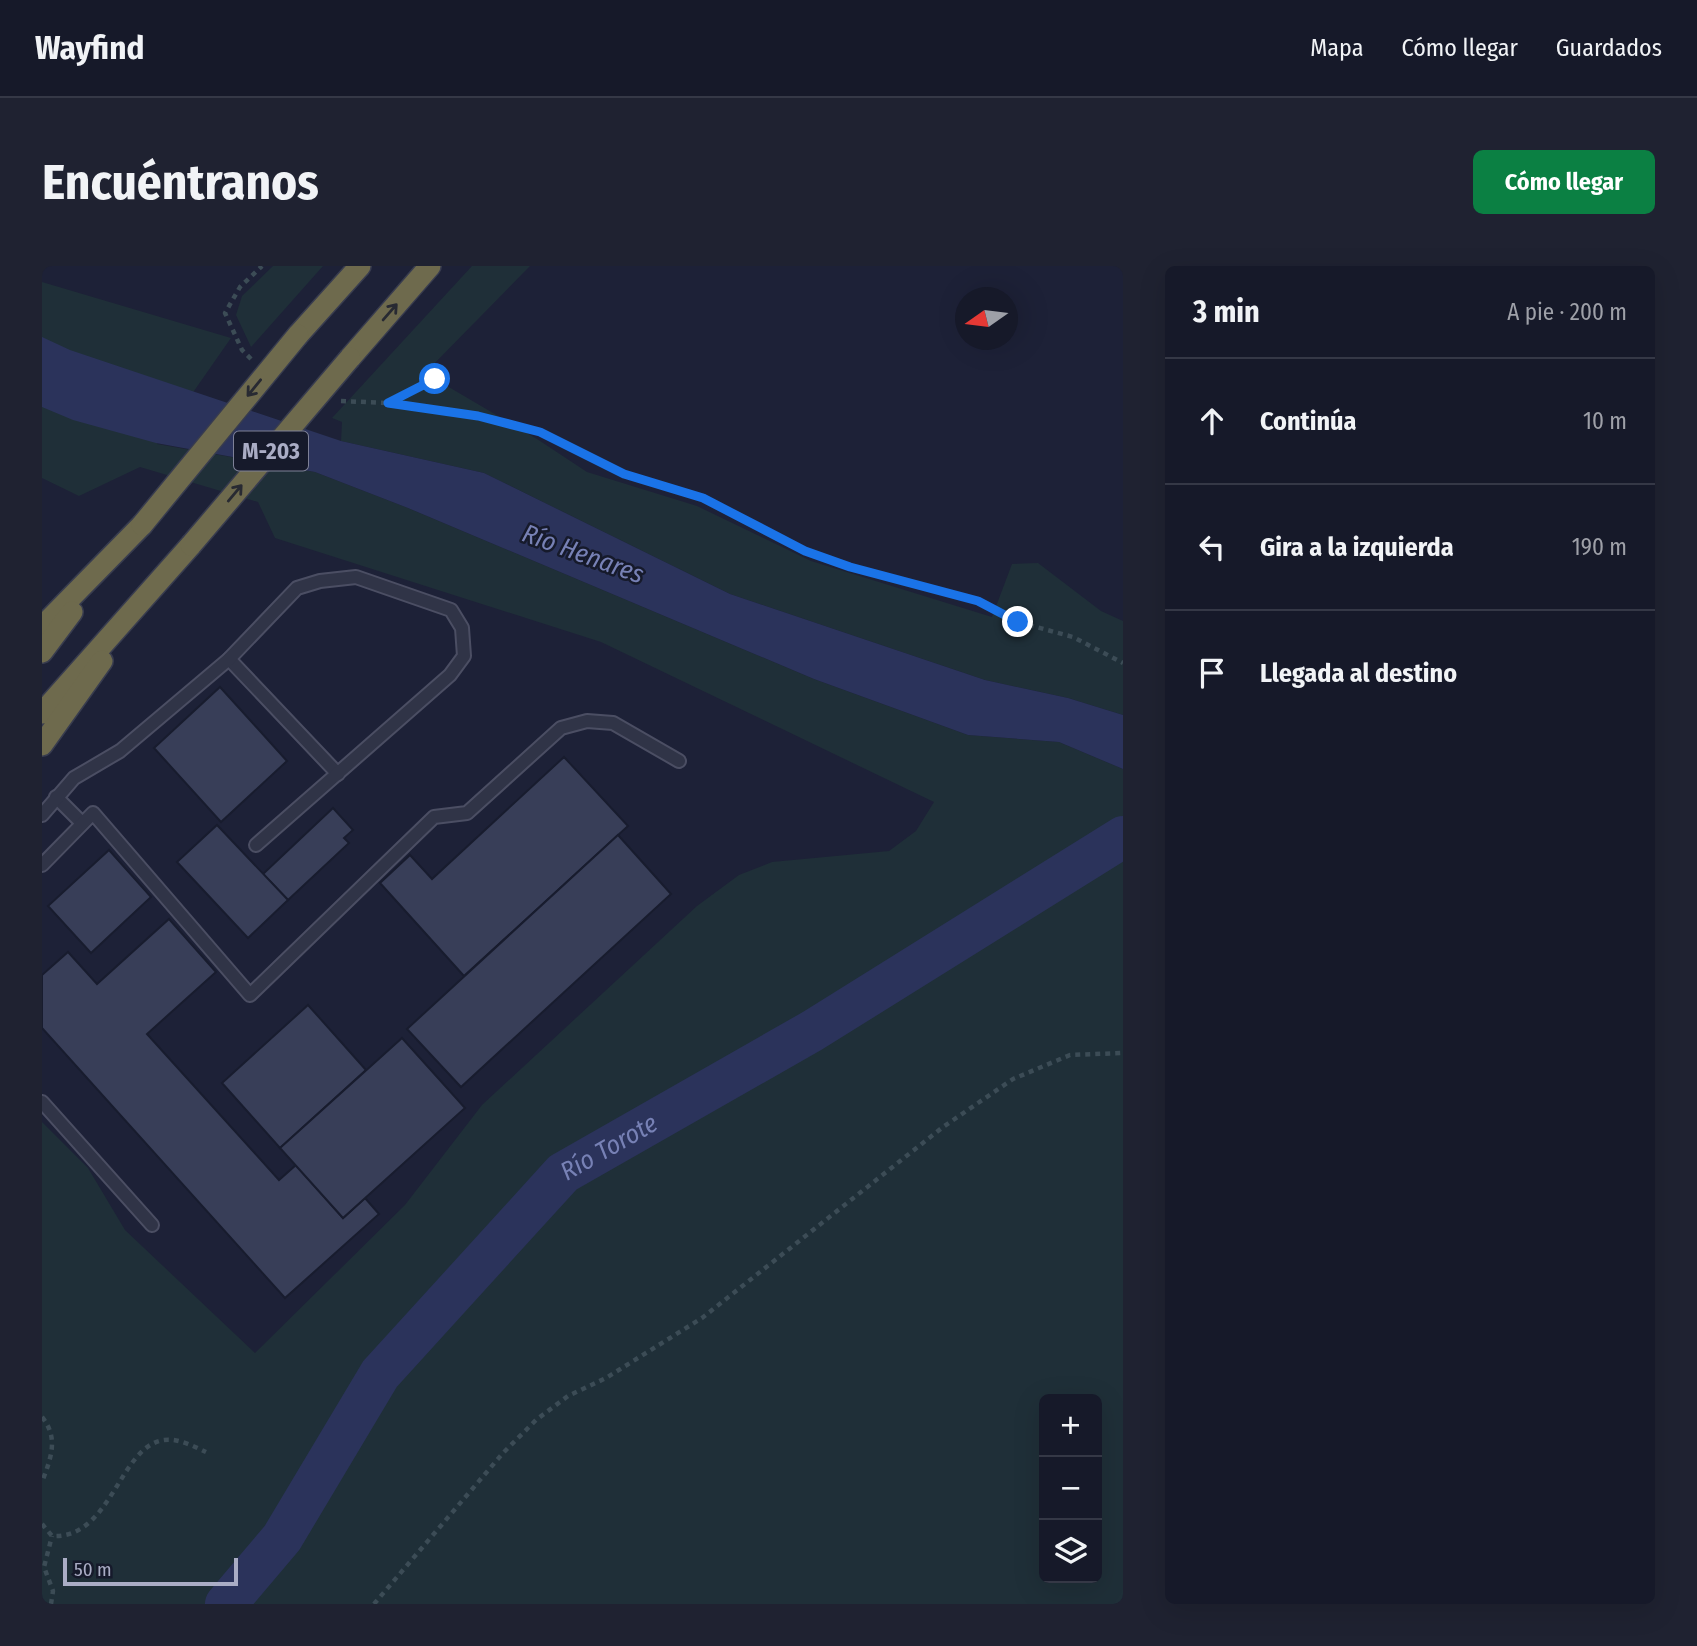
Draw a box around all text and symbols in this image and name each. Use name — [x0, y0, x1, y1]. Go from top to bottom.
text: Wayfind — [35, 28, 144, 68]
text: Mapa — [1310, 34, 1363, 62]
text: Cómo llegar — [1401, 34, 1518, 62]
text: Guardados — [1556, 34, 1662, 62]
button: Cómo llegar — [1473, 150, 1655, 214]
text: Encuéntranos — [42, 153, 319, 212]
north arrow — [955, 287, 1018, 350]
text: 3 min — [1193, 294, 1260, 330]
text: A pie · 200 m — [1507, 298, 1627, 326]
one-way arrow — [382, 303, 398, 321]
route start — [419, 363, 450, 394]
one-way arrow — [247, 378, 262, 396]
icon: ahead — [1193, 402, 1231, 440]
text: Continúa — [1260, 406, 1357, 437]
text: 10 m — [1583, 407, 1627, 435]
road number: M-203 — [234, 432, 308, 470]
one-way arrow — [227, 484, 243, 502]
water label: Río Henares — [518, 518, 648, 590]
icon: left — [1193, 528, 1231, 566]
text: Gira a la izquierda — [1260, 532, 1454, 563]
text: 190 m — [1572, 533, 1627, 561]
route end — [1002, 606, 1033, 637]
icon: arrive — [1193, 654, 1231, 692]
text: Llegada al destino — [1260, 658, 1457, 689]
water label: Río Torote — [555, 1107, 663, 1187]
map controls — [1039, 1394, 1102, 1583]
button: + — [1039, 1394, 1102, 1457]
button: − — [1039, 1457, 1102, 1520]
button: layers — [1039, 1520, 1102, 1583]
scale bar — [63, 1555, 238, 1587]
text: 50 m — [74, 1558, 112, 1581]

